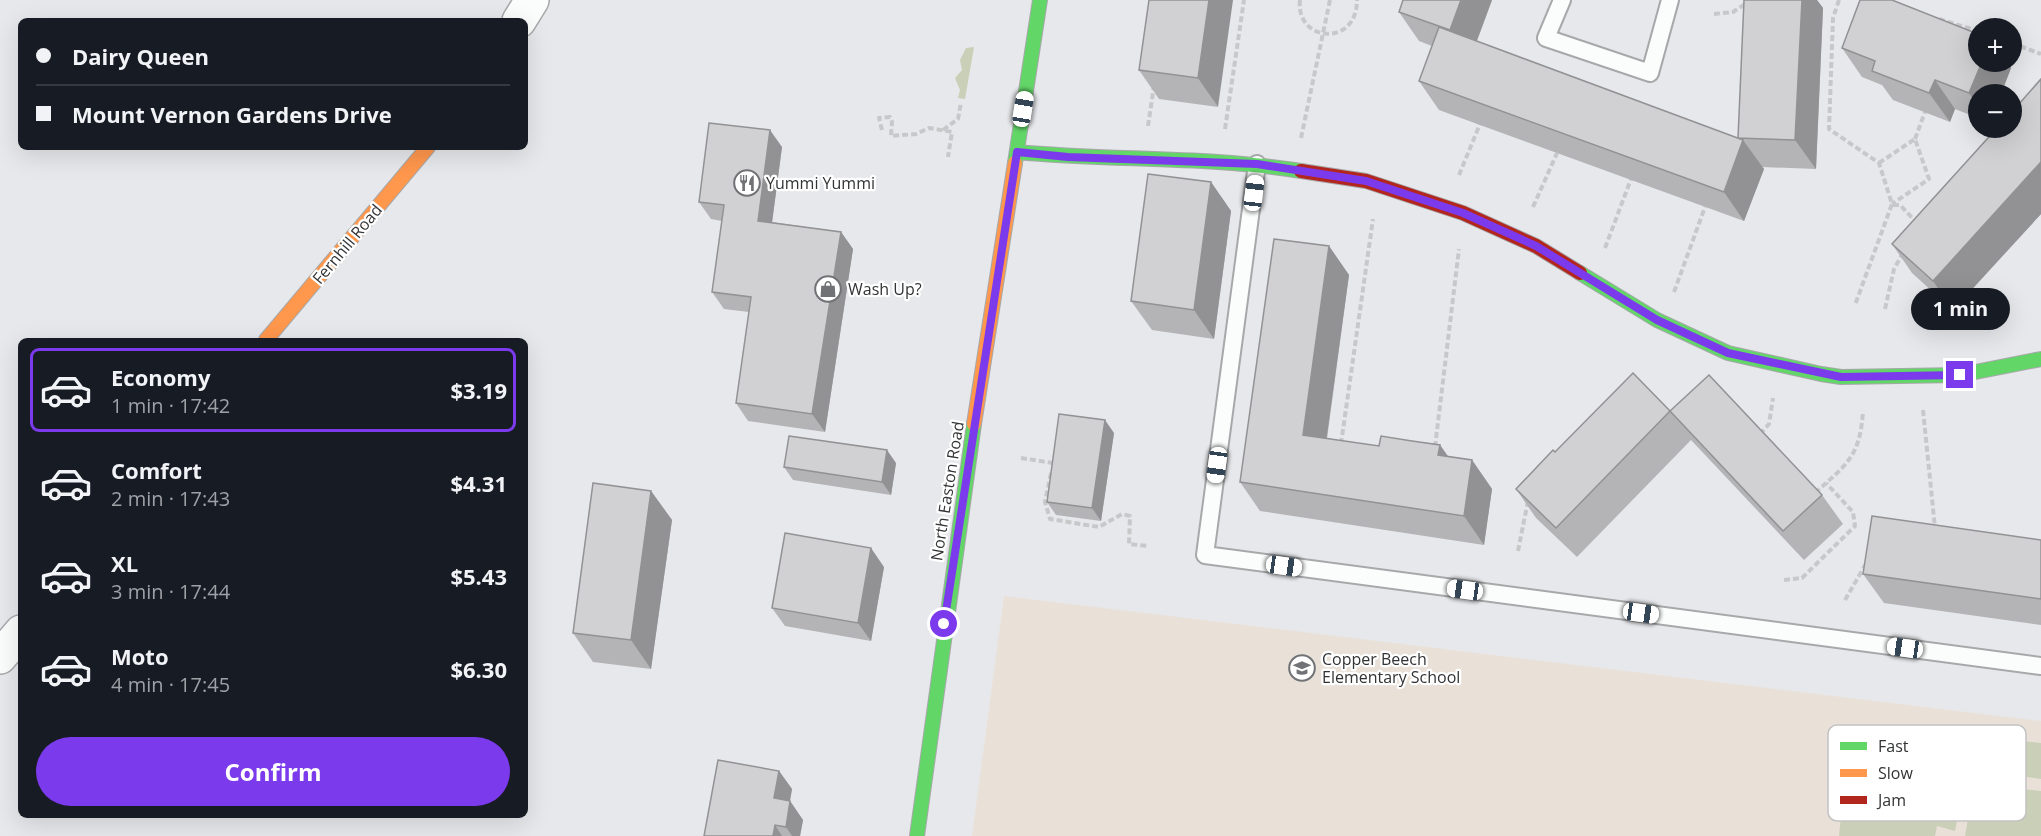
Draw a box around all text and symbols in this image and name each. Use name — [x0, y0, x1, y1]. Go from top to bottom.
map controls — [1968, 18, 2022, 138]
button: + — [1968, 18, 2022, 72]
text: Dairy Queen — [72, 41, 209, 71]
button: − — [1968, 84, 2022, 138]
car — [1011, 90, 1035, 128]
text: Mount Vernon Gardens Drive — [72, 99, 392, 129]
restaurant icon: Yummi Yummi — [732, 168, 762, 198]
place label: Yummi Yummi — [766, 172, 875, 194]
car — [1243, 174, 1265, 212]
street label: Fernhill Road — [307, 199, 387, 289]
shop icon: Wash Up? — [813, 274, 843, 304]
place label: Wash Up? — [848, 278, 922, 300]
callout: 1 min — [1910, 288, 2010, 330]
text: 1 min — [1933, 295, 1988, 322]
route end — [1946, 361, 1973, 388]
text: Economy — [111, 362, 210, 392]
icon: car — [39, 363, 93, 417]
text: $3.19 — [450, 375, 507, 405]
text: 1 min · 17:42 — [111, 392, 230, 419]
street label: North Easton Road — [925, 420, 969, 562]
car — [1206, 446, 1228, 484]
text: Comfort — [111, 455, 202, 485]
icon: car — [39, 456, 93, 510]
text: $4.31 — [450, 468, 507, 498]
text: 2 min · 17:43 — [111, 485, 230, 512]
text: XL — [111, 548, 138, 578]
icon: car — [39, 549, 93, 603]
car — [1265, 555, 1303, 577]
text: $5.43 — [450, 561, 507, 591]
text: 3 min · 17:44 — [111, 578, 230, 605]
car — [1446, 579, 1484, 601]
car — [1622, 602, 1660, 624]
route start — [930, 610, 957, 637]
car — [1886, 637, 1924, 659]
text: Moto — [111, 641, 169, 671]
icon: car — [39, 642, 93, 696]
place label: Copper Beech Elementary School — [1322, 648, 1460, 688]
school or university icon: Copper Beech Elementary School — [1287, 653, 1317, 683]
text: $6.30 — [450, 654, 507, 684]
text: 4 min · 17:45 — [111, 671, 230, 698]
legend — [1828, 725, 2026, 821]
text: Fast — [1878, 735, 1909, 757]
button: Confirm — [36, 737, 510, 806]
text: Slow — [1878, 762, 1913, 784]
text: Jam — [1876, 789, 1906, 811]

